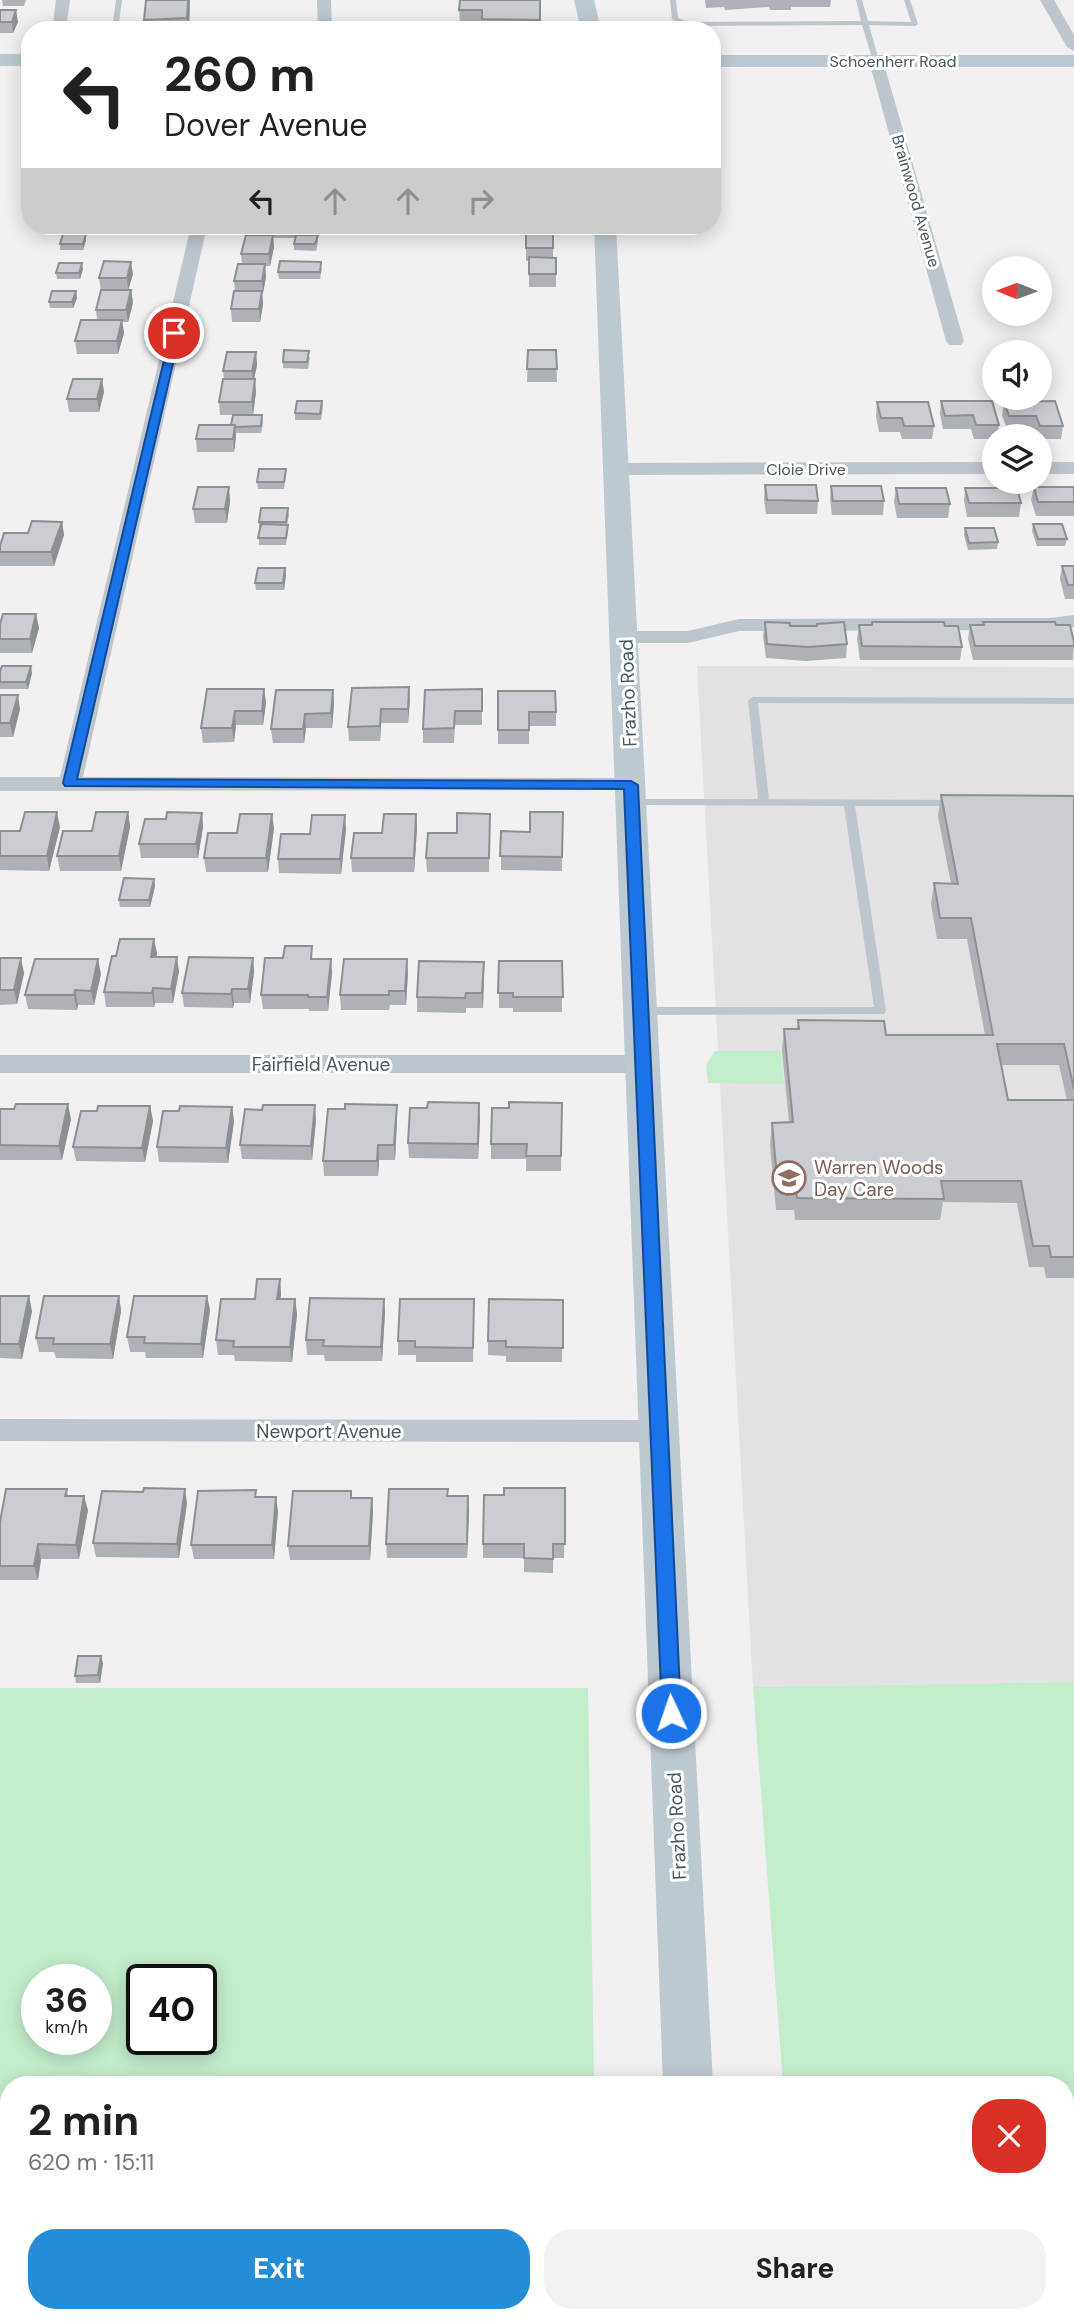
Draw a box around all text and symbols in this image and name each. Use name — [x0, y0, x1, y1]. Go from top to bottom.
text: 260 m — [164, 42, 315, 106]
icon: left — [49, 49, 140, 140]
street label: Schoenherr Road — [829, 51, 957, 72]
text: Dover Avenue — [164, 104, 368, 146]
street label: Brainwood Avenue — [887, 132, 945, 270]
icon: left — [243, 182, 281, 220]
icon: ahead — [316, 182, 354, 220]
icon: ahead — [389, 182, 427, 220]
icon: right — [462, 182, 500, 220]
north arrow — [982, 256, 1052, 326]
map controls — [982, 256, 1052, 494]
pin — [144, 303, 204, 363]
icon: arrive — [155, 314, 193, 352]
button: sound — [982, 340, 1052, 410]
button: layers — [982, 424, 1052, 494]
street label: Cloie Drive — [766, 459, 846, 480]
street label: Frazho Road — [614, 639, 642, 747]
street label: Fairfield Avenue — [252, 1052, 390, 1077]
place label: Warren Woods Day Care — [814, 1155, 944, 1202]
school or university icon: Warren Woods Day Care — [770, 1159, 808, 1197]
street label: Newport Avenue — [256, 1419, 402, 1444]
position arrow — [634, 1676, 708, 1750]
street label: Frazho Road — [662, 1772, 692, 1880]
speed limit sign: 40 — [126, 1964, 217, 2055]
text: 36 — [45, 1977, 88, 2023]
text: km/h — [45, 2015, 88, 2039]
text: 2 min — [28, 2093, 139, 2148]
button: close — [972, 2099, 1046, 2173]
text: 620 m · 15:11 — [28, 2147, 154, 2177]
button: Exit — [28, 2229, 530, 2309]
button: Share — [544, 2229, 1046, 2309]

